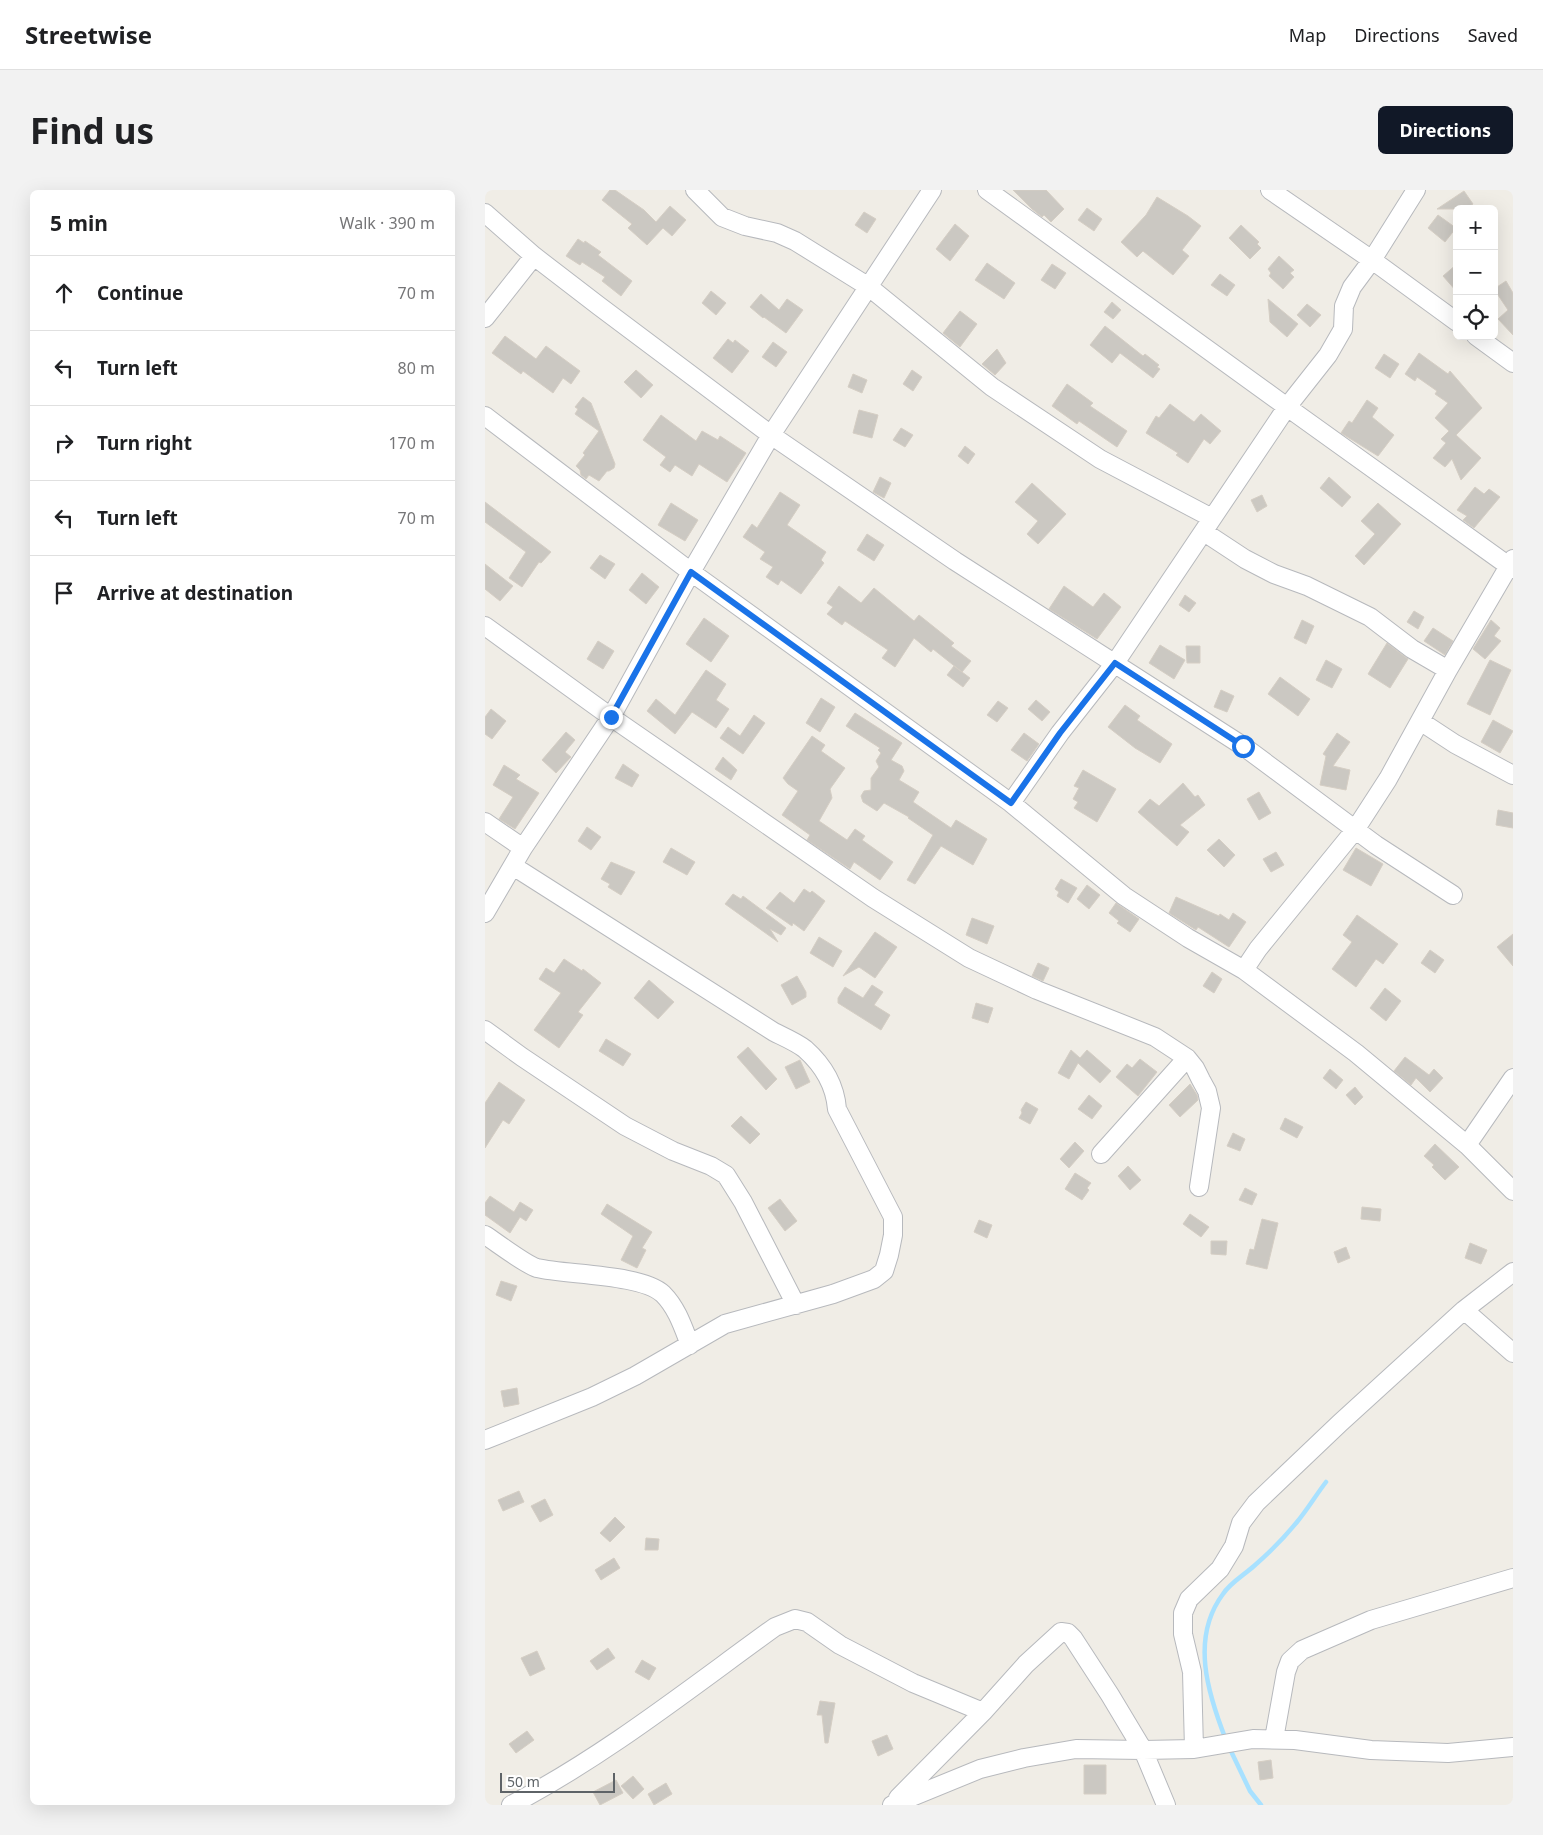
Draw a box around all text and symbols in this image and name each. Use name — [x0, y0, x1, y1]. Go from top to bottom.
text: Streetwise — [25, 18, 152, 51]
text: Map — [1289, 23, 1326, 47]
text: Directions — [1354, 23, 1440, 47]
text: Saved — [1468, 23, 1518, 47]
button: Directions — [1378, 106, 1513, 154]
text: Find us — [30, 107, 154, 154]
map controls — [1453, 205, 1498, 340]
button: + — [1453, 205, 1498, 250]
text: 5 min — [50, 209, 108, 237]
text: Walk · 390 m — [340, 212, 435, 234]
button: − — [1453, 250, 1498, 295]
icon: ahead — [50, 279, 78, 307]
text: Continue — [97, 280, 183, 306]
text: 70 m — [398, 282, 435, 304]
button: locate — [1453, 295, 1498, 340]
icon: left — [50, 354, 78, 382]
text: Turn left — [97, 355, 178, 381]
text: 80 m — [398, 357, 435, 379]
icon: right — [50, 429, 78, 457]
text: Turn right — [97, 430, 192, 456]
text: 170 m — [388, 432, 435, 454]
icon: left — [50, 504, 78, 532]
text: Turn left — [97, 505, 178, 531]
text: 70 m — [398, 507, 435, 529]
icon: arrive — [50, 579, 78, 607]
text: Arrive at destination — [97, 580, 293, 606]
route end — [600, 706, 623, 729]
route start — [1232, 735, 1255, 758]
scale bar — [500, 1770, 615, 1793]
text: 50 m — [507, 1772, 540, 1791]

